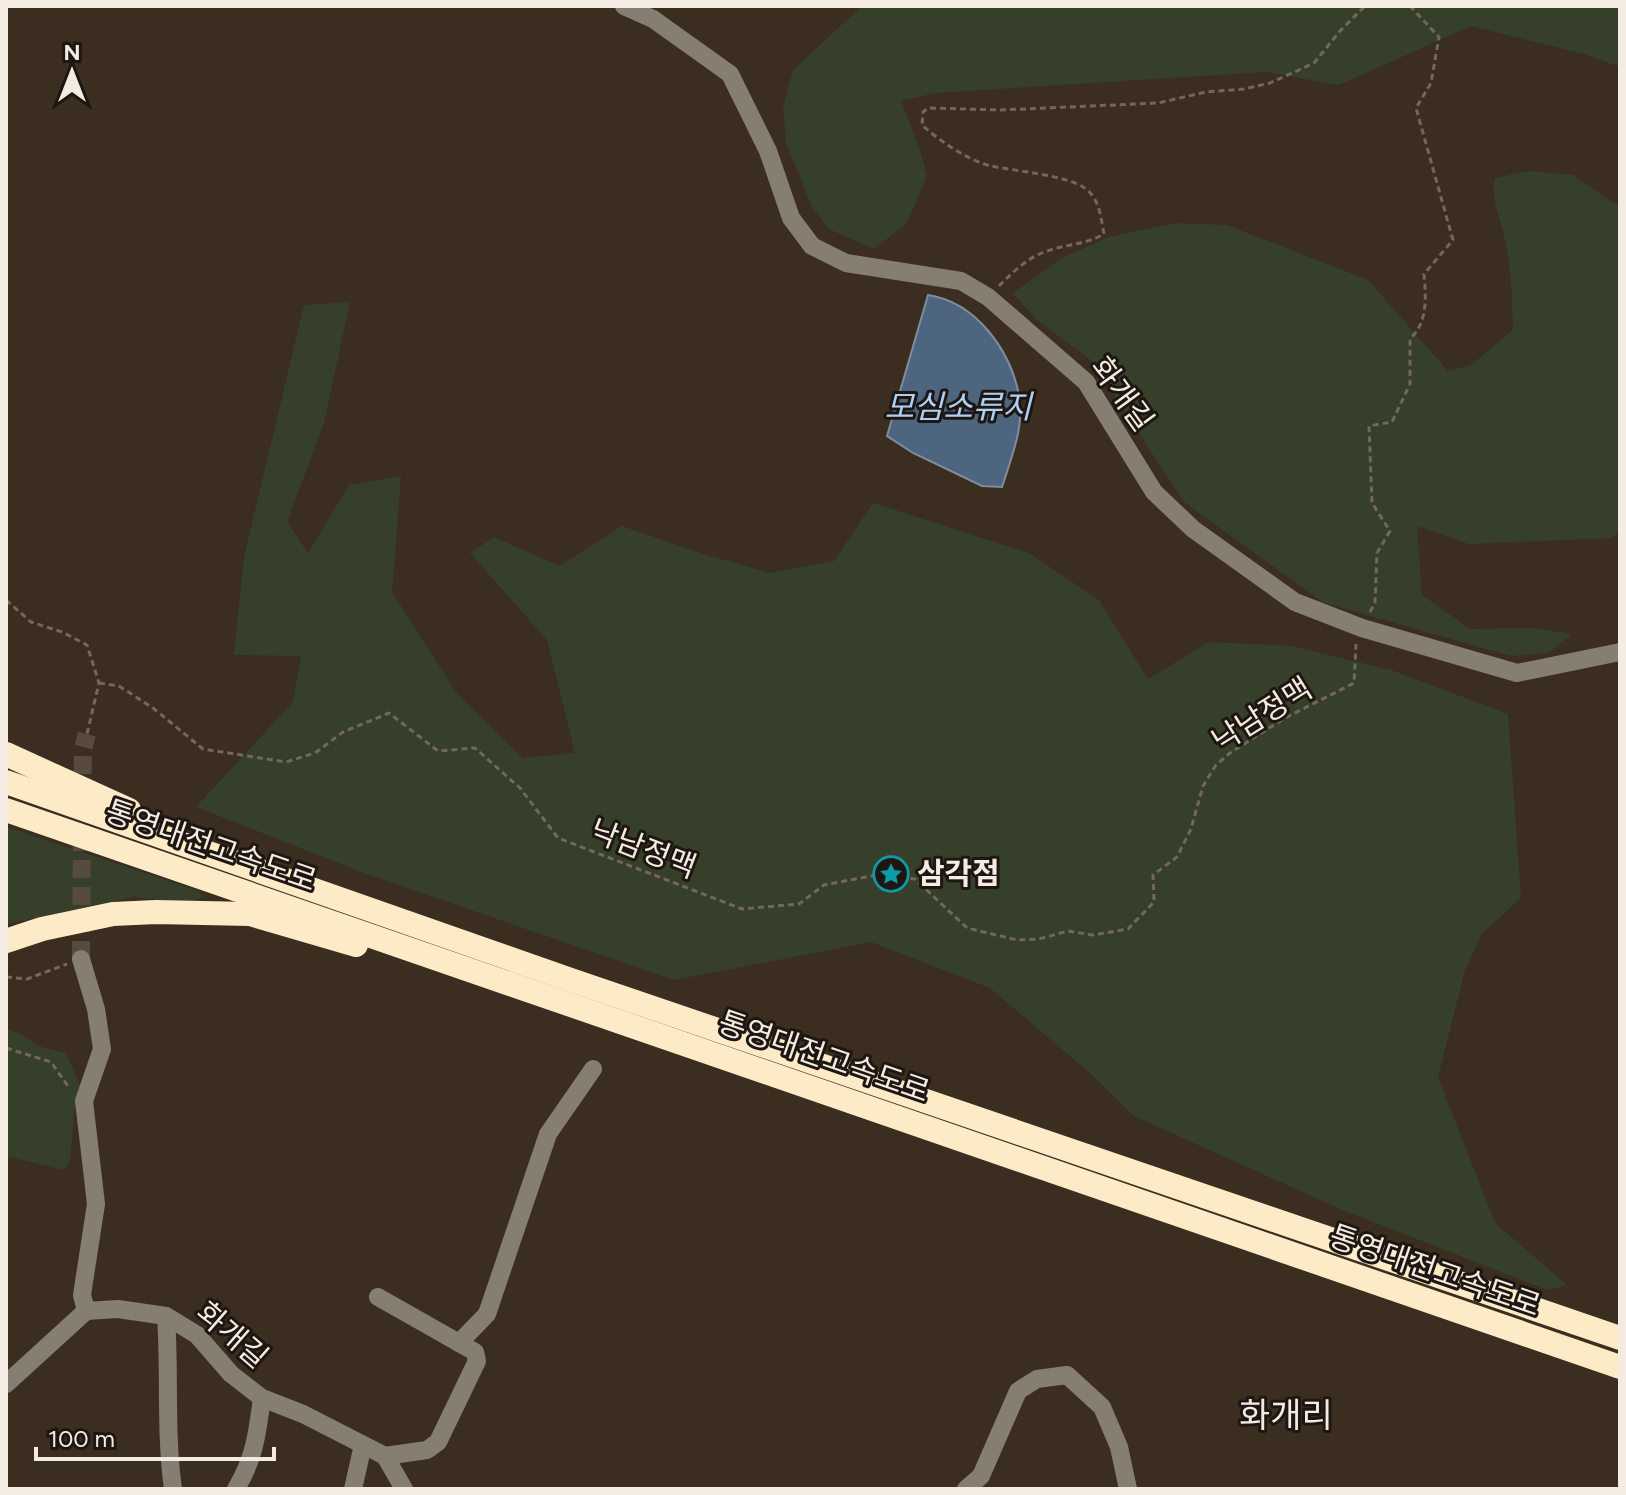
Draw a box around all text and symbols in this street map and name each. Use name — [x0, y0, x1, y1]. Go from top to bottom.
north arrow — [32, 32, 112, 112]
text: N — [63, 39, 81, 66]
street label: 화개길 — [1083, 349, 1162, 438]
water label: 모심소류지 — [884, 388, 1034, 426]
street label: 낙남정맥 — [1205, 670, 1318, 760]
street label: 통영대전고속도로 — [101, 792, 322, 899]
street label: 낙남정맥 — [585, 811, 701, 886]
place icon: 삼각점 — [872, 855, 910, 893]
place label: 삼각점 — [917, 855, 1000, 892]
street label: 통영대전고속도로 — [714, 1003, 935, 1110]
street label: 통영대전고속도로 — [1325, 1217, 1546, 1324]
street label: 화개길 — [189, 1293, 276, 1376]
district label: 화개리 — [1239, 1395, 1333, 1436]
scale bar — [36, 1411, 274, 1461]
text: 100 m — [48, 1424, 115, 1453]

